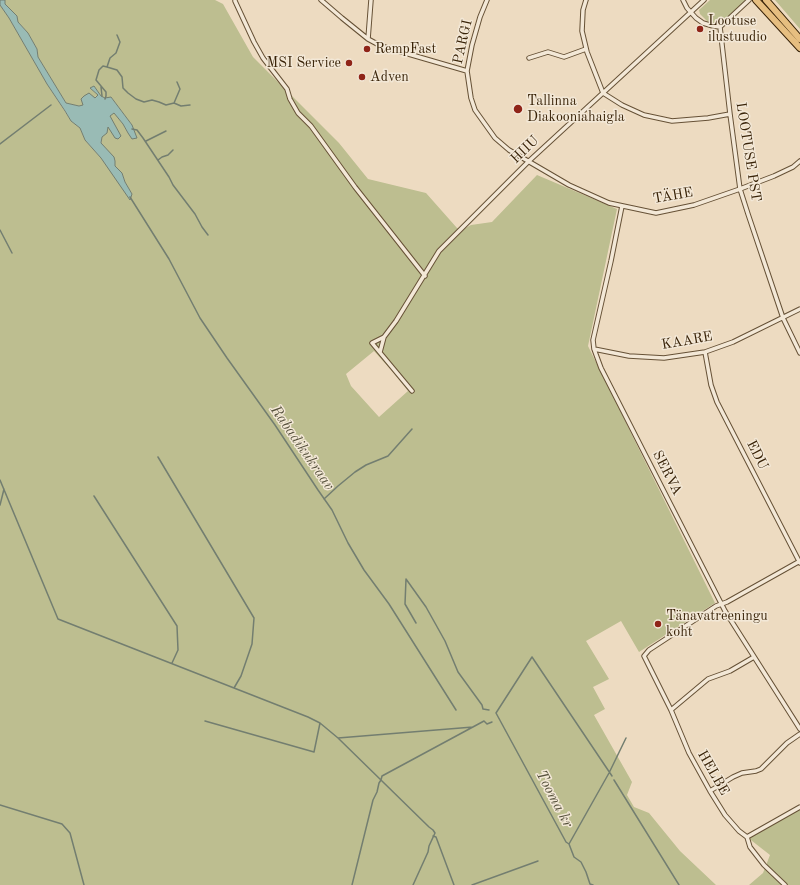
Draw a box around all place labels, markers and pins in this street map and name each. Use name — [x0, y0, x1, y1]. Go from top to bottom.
place label: Lootuse ilustuudio — [708, 13, 767, 46]
marker: Lootuse ilustuudio — [695, 24, 705, 34]
place label: RempFast — [375, 41, 436, 57]
marker: RempFast — [362, 44, 372, 54]
place label: MSI Service — [267, 55, 341, 71]
marker: MSI Service — [344, 58, 354, 68]
place label: Adven — [370, 69, 409, 85]
marker: Adven — [357, 72, 367, 82]
place label: Tallinna Diakooniahaigla — [527, 93, 625, 126]
marker: Tallinna Diakooniahaigla — [512, 103, 524, 115]
place label: Tänavatreeningu koht — [666, 608, 768, 640]
marker: Tänavatreeningu koht — [653, 619, 663, 629]

